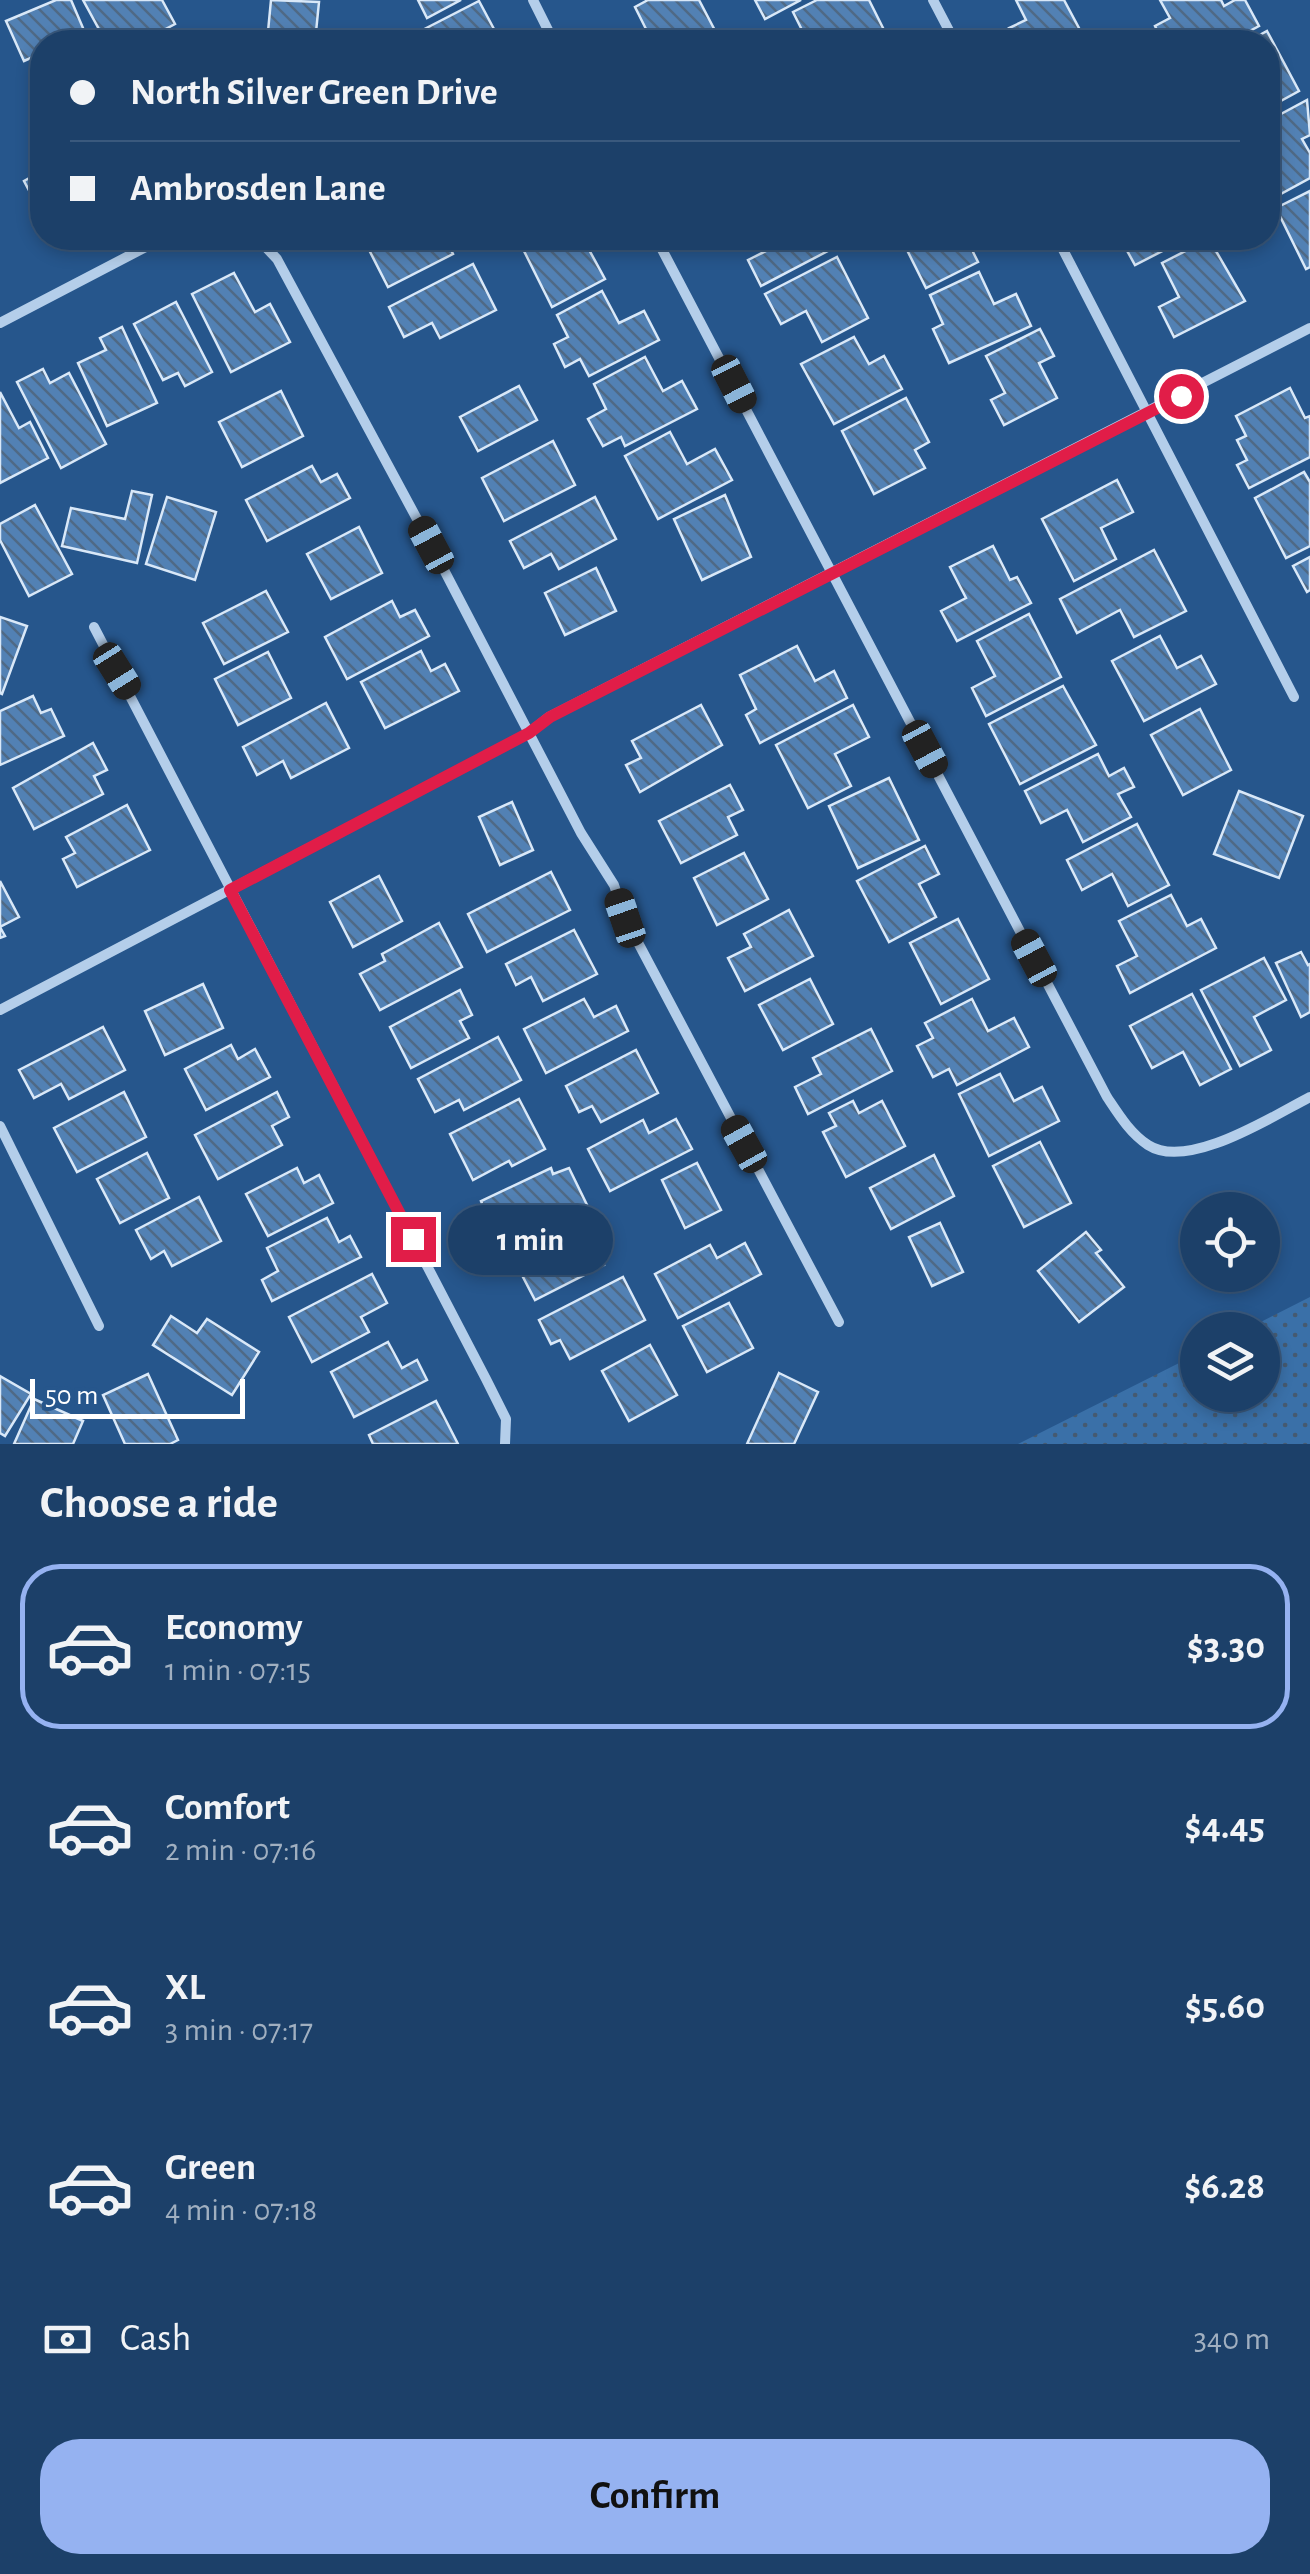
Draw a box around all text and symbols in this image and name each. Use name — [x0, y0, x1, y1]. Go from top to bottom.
text: North Silver Green Drive — [130, 74, 498, 112]
text: Ambrosden Lane — [130, 170, 386, 208]
car — [707, 350, 761, 418]
route start — [1159, 374, 1204, 419]
car — [404, 511, 458, 579]
car — [88, 638, 146, 704]
car — [898, 715, 952, 783]
car — [601, 885, 649, 951]
car — [1007, 924, 1061, 992]
car — [716, 1110, 772, 1178]
map controls — [1180, 1192, 1280, 1412]
button: locate — [1180, 1192, 1280, 1292]
callout: 1 min — [448, 1204, 613, 1274]
route end — [391, 1217, 436, 1262]
text: 1 min — [497, 1224, 564, 1256]
button: layers — [1180, 1312, 1280, 1412]
scale bar — [30, 1374, 245, 1418]
text: 50 m — [45, 1382, 99, 1410]
text: Choose a ride — [40, 1481, 278, 1526]
icon: car — [45, 1602, 135, 1692]
text: Economy — [165, 1609, 303, 1647]
text: $3.30 — [1187, 1628, 1265, 1666]
text: 1 min · 07:15 — [165, 1654, 311, 1686]
icon: car — [45, 1782, 135, 1872]
text: Comfort — [165, 1789, 290, 1827]
text: $4.45 — [1185, 1808, 1265, 1846]
text: 2 min · 07:16 — [165, 1834, 316, 1866]
icon: car — [45, 1962, 135, 2052]
text: XL — [165, 1969, 205, 2007]
text: $5.60 — [1185, 1988, 1265, 2026]
text: 3 min · 07:17 — [165, 2014, 313, 2046]
icon: car — [45, 2142, 135, 2232]
text: Green — [165, 2149, 256, 2187]
text: $6.28 — [1184, 2168, 1265, 2206]
text: 4 min · 07:18 — [165, 2194, 317, 2226]
icon: cash — [40, 2312, 95, 2367]
text: Cash — [120, 2320, 191, 2358]
text: 340 m — [1194, 2323, 1270, 2355]
button: Confirm — [40, 2439, 1270, 2554]

